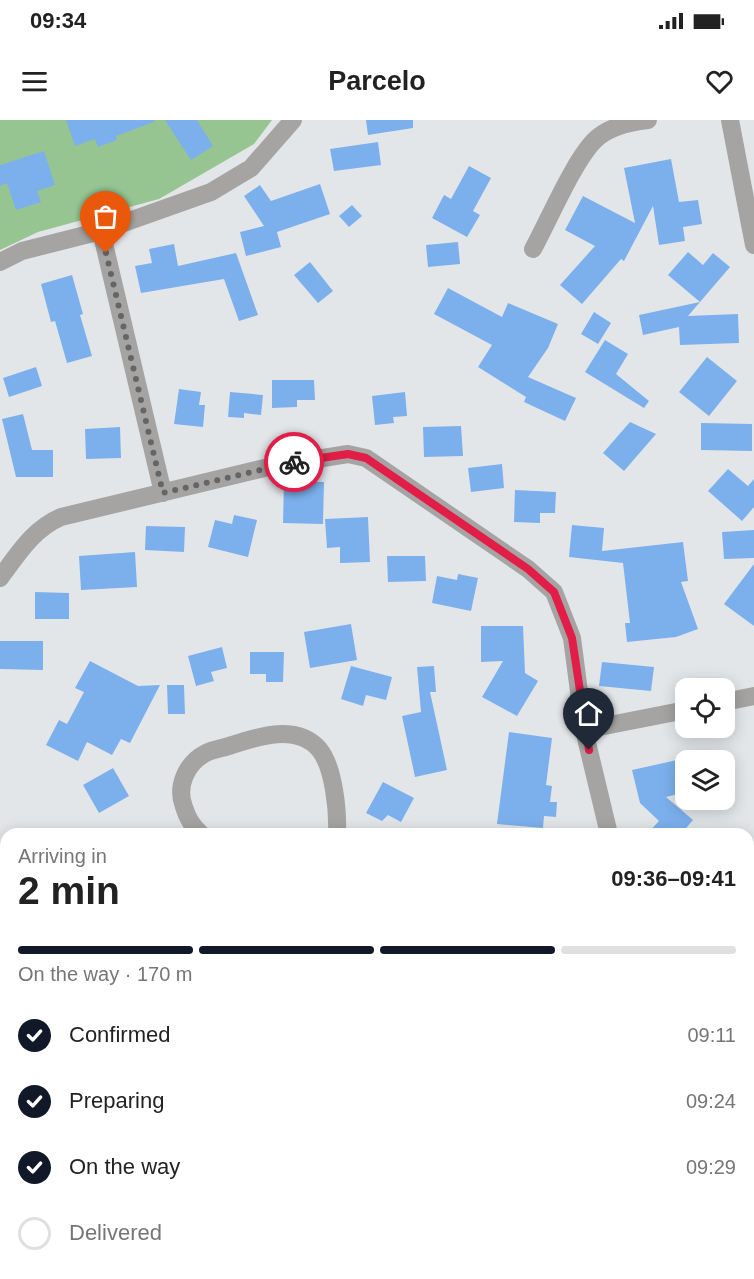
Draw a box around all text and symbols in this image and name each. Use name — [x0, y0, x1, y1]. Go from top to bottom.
text: 09:34 — [30, 8, 86, 33]
icon: menu — [18, 65, 51, 98]
icon: heart — [703, 65, 736, 98]
text: Parcelo — [328, 66, 426, 96]
pin — [80, 191, 131, 253]
icon: bag — [89, 200, 122, 233]
courier — [264, 432, 324, 492]
icon: bike — [278, 446, 311, 479]
map controls — [675, 678, 735, 810]
button: locate — [675, 678, 735, 738]
pin — [563, 688, 614, 750]
icon: home — [572, 697, 605, 730]
button: layers — [675, 750, 735, 810]
text: Arriving in — [18, 845, 107, 867]
text: 09:36–09:41 — [611, 866, 736, 891]
text: 2 min — [18, 869, 120, 912]
text: On the way · 170 m — [18, 963, 193, 985]
icon: check — [18, 1019, 51, 1052]
text: Confirmed — [69, 1022, 170, 1047]
text: 09:11 — [687, 1024, 736, 1046]
icon: check — [18, 1085, 51, 1118]
text: Preparing — [69, 1088, 164, 1113]
text: 09:24 — [686, 1090, 736, 1112]
icon: check — [18, 1151, 51, 1184]
text: On the way — [69, 1154, 180, 1179]
text: 09:29 — [686, 1156, 736, 1178]
text: Delivered — [69, 1220, 162, 1245]

